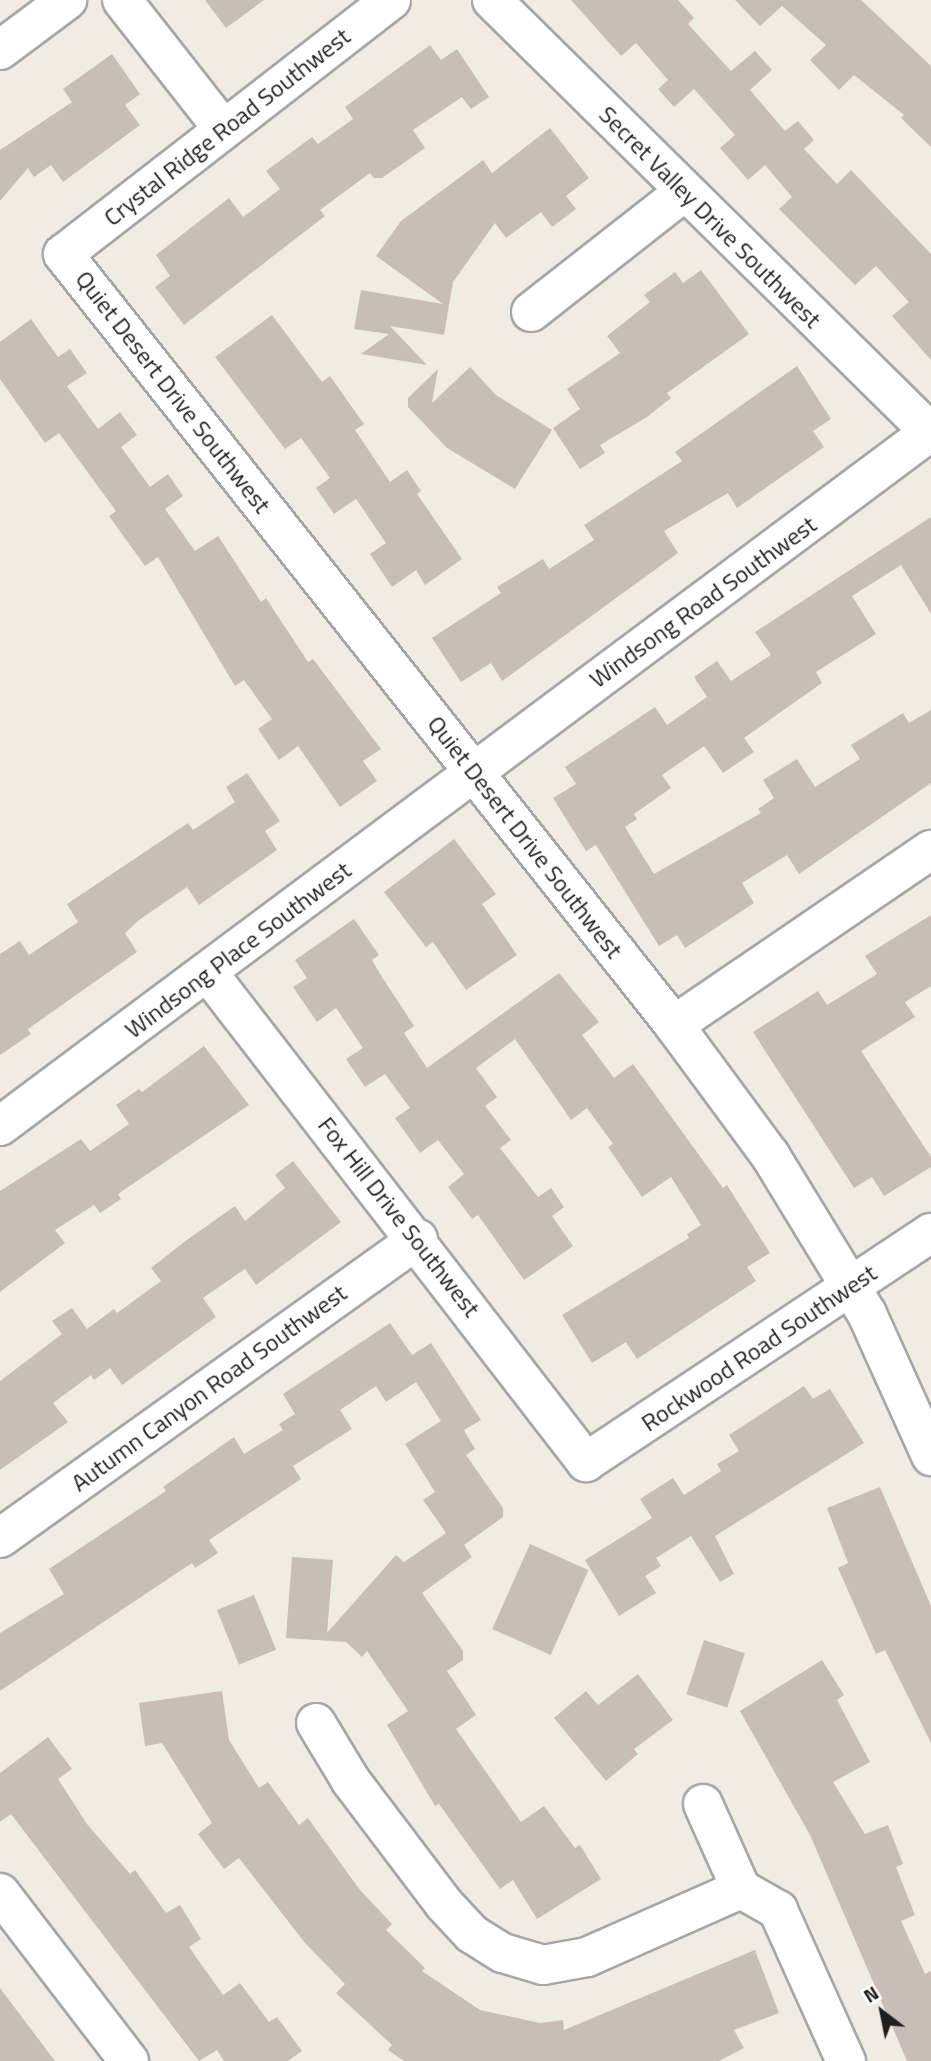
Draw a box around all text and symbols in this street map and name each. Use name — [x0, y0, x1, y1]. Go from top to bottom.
street label: Crystal Ridge Road Southwest — [98, 22, 356, 232]
street label: Secret Valley Drive Southwest — [593, 100, 827, 334]
street label: Quiet Desert Drive Southwest — [69, 265, 277, 519]
street label: Windsong Road Southwest — [584, 510, 822, 694]
street label: Quiet Desert Drive Southwest — [421, 710, 629, 964]
street label: Windsong Place Southwest — [119, 856, 357, 1044]
street label: Fox Hill Drive Southwest — [312, 1111, 486, 1323]
street label: Rockwood Road Southwest — [636, 1258, 882, 1438]
street label: Autumn Canyon Road Southwest — [66, 1278, 352, 1498]
north arrow — [847, 1977, 917, 2047]
text: N — [857, 1978, 884, 2010]

